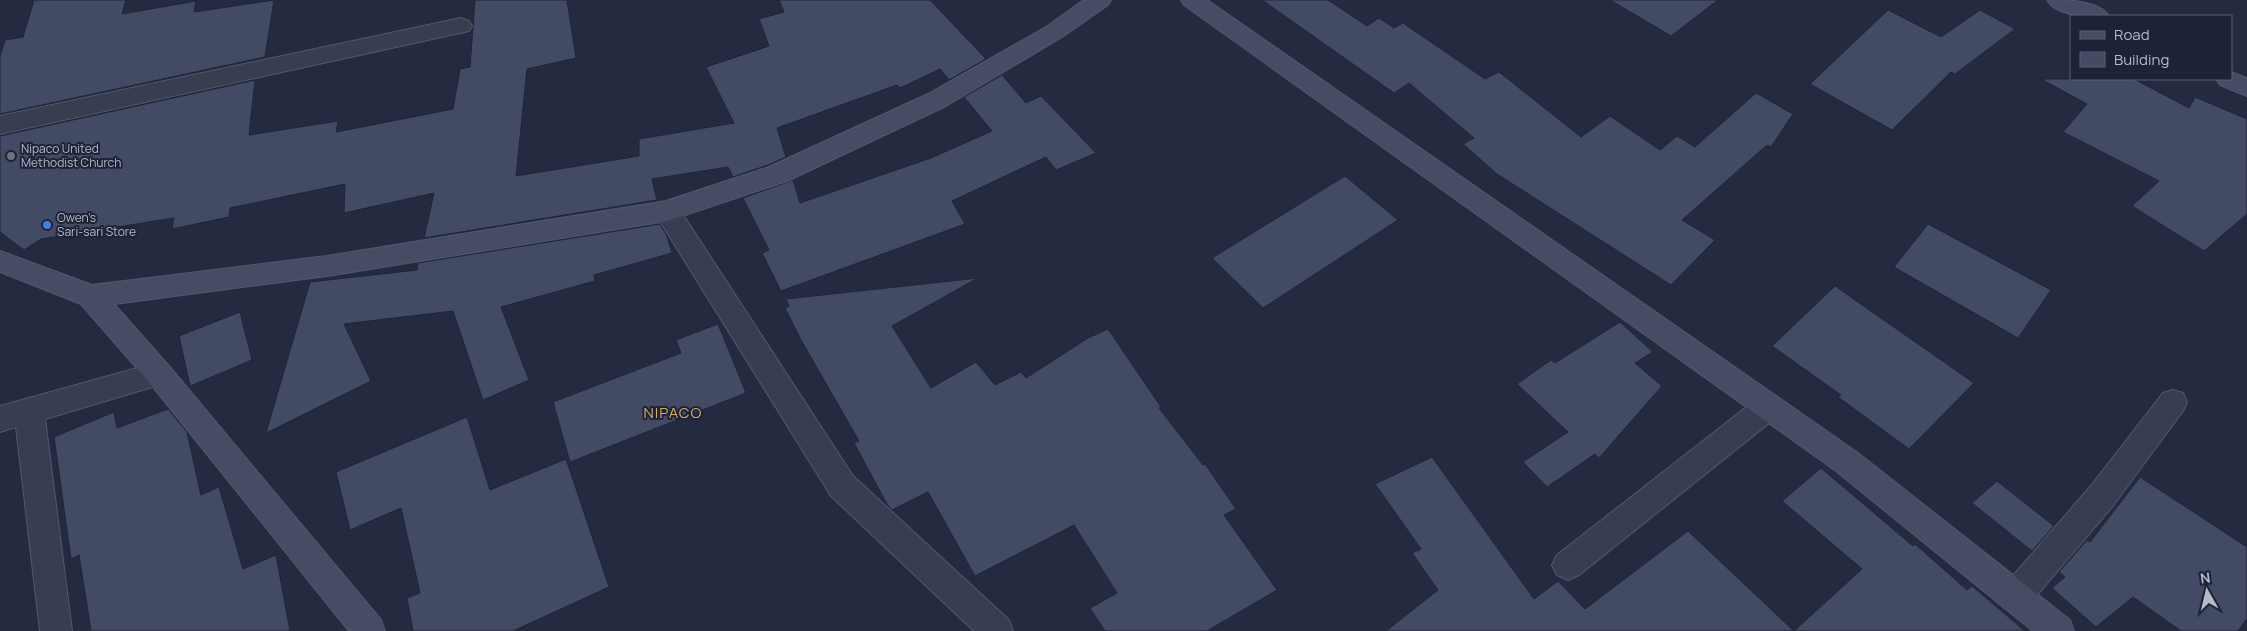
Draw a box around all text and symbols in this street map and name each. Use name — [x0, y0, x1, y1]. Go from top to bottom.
legend — [2070, 15, 2232, 80]
text: Road — [2114, 24, 2150, 45]
text: Building — [2114, 49, 2169, 70]
place label: Nipaco United Methodist Church — [21, 140, 121, 171]
marker: Nipaco United Methodist Church — [5, 150, 17, 162]
place label: Owen's Sari-sari Store — [57, 209, 136, 240]
marker: Owen's Sari-sari Store — [41, 219, 53, 231]
district label: NIPACO — [644, 402, 702, 423]
north arrow — [2182, 566, 2232, 616]
text: N — [2199, 568, 2211, 588]

